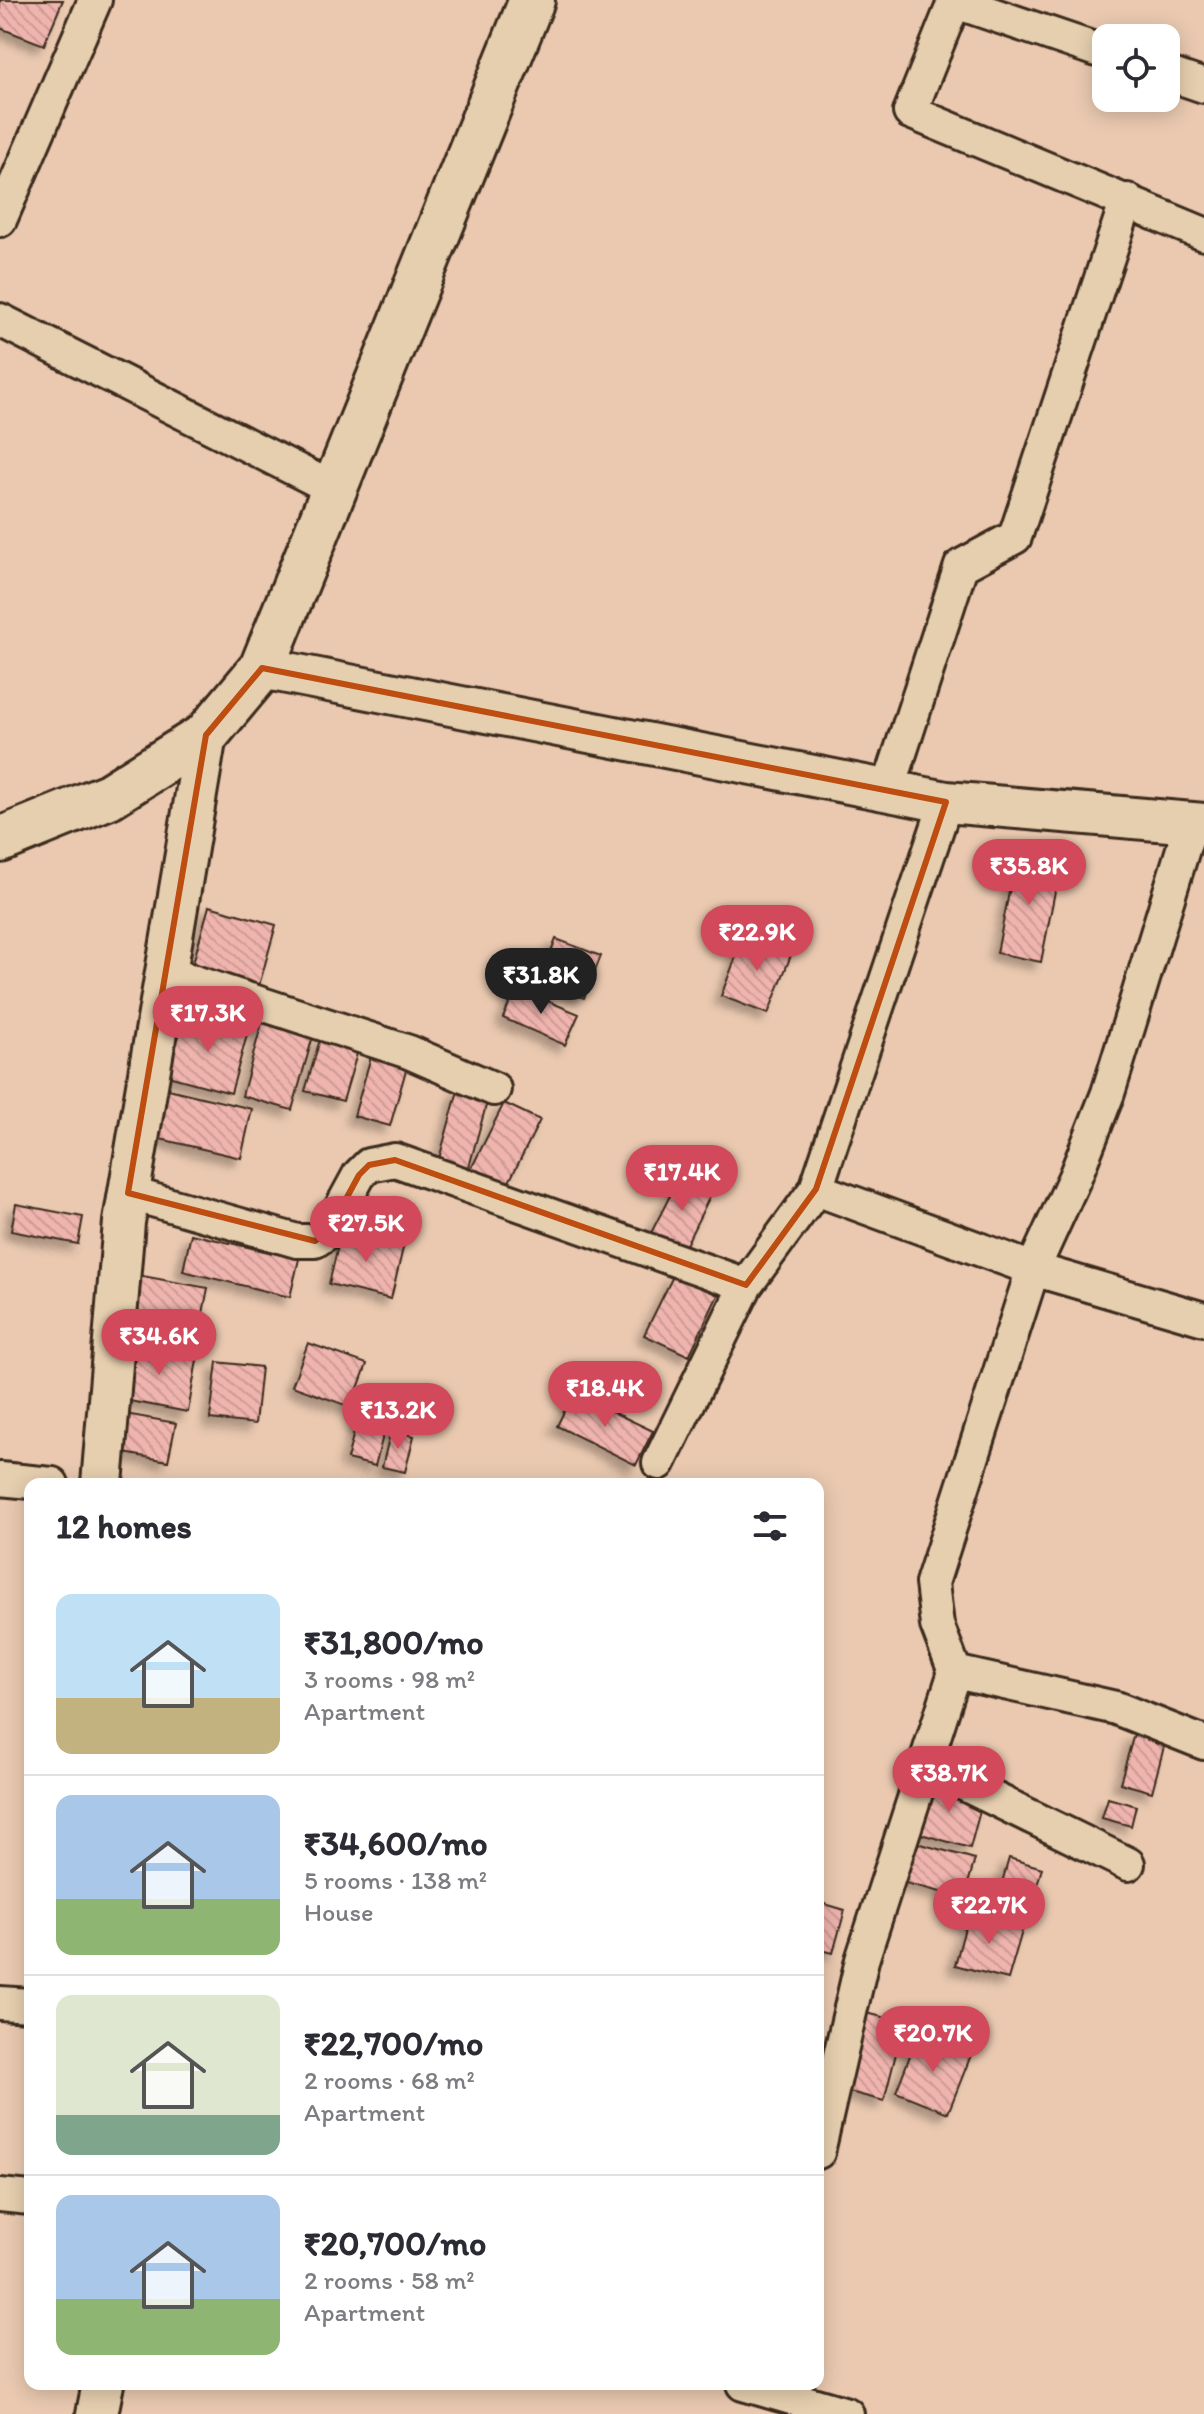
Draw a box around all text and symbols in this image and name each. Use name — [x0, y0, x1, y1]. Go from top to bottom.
map controls — [1092, 24, 1180, 112]
button: locate — [1092, 24, 1180, 112]
pin: ₹35.8K — [964, 839, 1094, 907]
text: ₹35.8K — [990, 849, 1068, 881]
pin: ₹22.9K — [692, 905, 822, 973]
text: ₹22.9K — [719, 915, 795, 947]
pin: ₹31.8K — [476, 948, 606, 1016]
text: ₹31.8K — [503, 958, 579, 990]
pin: ₹17.3K — [143, 986, 273, 1054]
text: ₹17.3K — [171, 996, 245, 1028]
pin: ₹17.4K — [617, 1145, 747, 1213]
text: ₹17.4K — [644, 1155, 720, 1187]
pin: ₹27.5K — [301, 1196, 431, 1264]
text: ₹27.5K — [328, 1206, 404, 1238]
pin: ₹34.6K — [94, 1309, 224, 1377]
text: ₹34.6K — [119, 1319, 199, 1351]
pin: ₹18.4K — [540, 1361, 670, 1429]
text: ₹18.4K — [566, 1371, 644, 1403]
pin: ₹13.2K — [333, 1383, 463, 1451]
text: ₹13.2K — [360, 1393, 436, 1425]
icon: filters — [748, 1504, 792, 1548]
text: 12 homes — [56, 1506, 192, 1547]
text: ₹31,800/mo — [304, 1622, 484, 1663]
icon: home — [120, 1626, 216, 1722]
text: 3 rooms · 98 m² — [304, 1663, 475, 1695]
text: Apartment — [304, 1695, 425, 1727]
pin: ₹38.7K — [884, 1746, 1014, 1814]
text: ₹38.7K — [910, 1756, 988, 1788]
text: ₹34,600/mo — [304, 1823, 488, 1864]
icon: home — [120, 1827, 216, 1923]
text: 5 rooms · 138 m² — [304, 1864, 487, 1896]
pin: ₹22.7K — [924, 1878, 1054, 1946]
text: ₹22.7K — [951, 1888, 1027, 1920]
text: House — [304, 1896, 374, 1928]
pin: ₹20.7K — [868, 2006, 998, 2074]
text: ₹20.7K — [894, 2016, 972, 2048]
text: ₹22,700/mo — [304, 2023, 483, 2064]
icon: home — [120, 2027, 216, 2123]
text: 2 rooms · 68 m² — [304, 2064, 475, 2096]
text: Apartment — [304, 2096, 425, 2128]
text: ₹20,700/mo — [304, 2223, 486, 2264]
icon: home — [120, 2227, 216, 2323]
text: 2 rooms · 58 m² — [304, 2264, 475, 2296]
text: Apartment — [304, 2296, 425, 2328]

